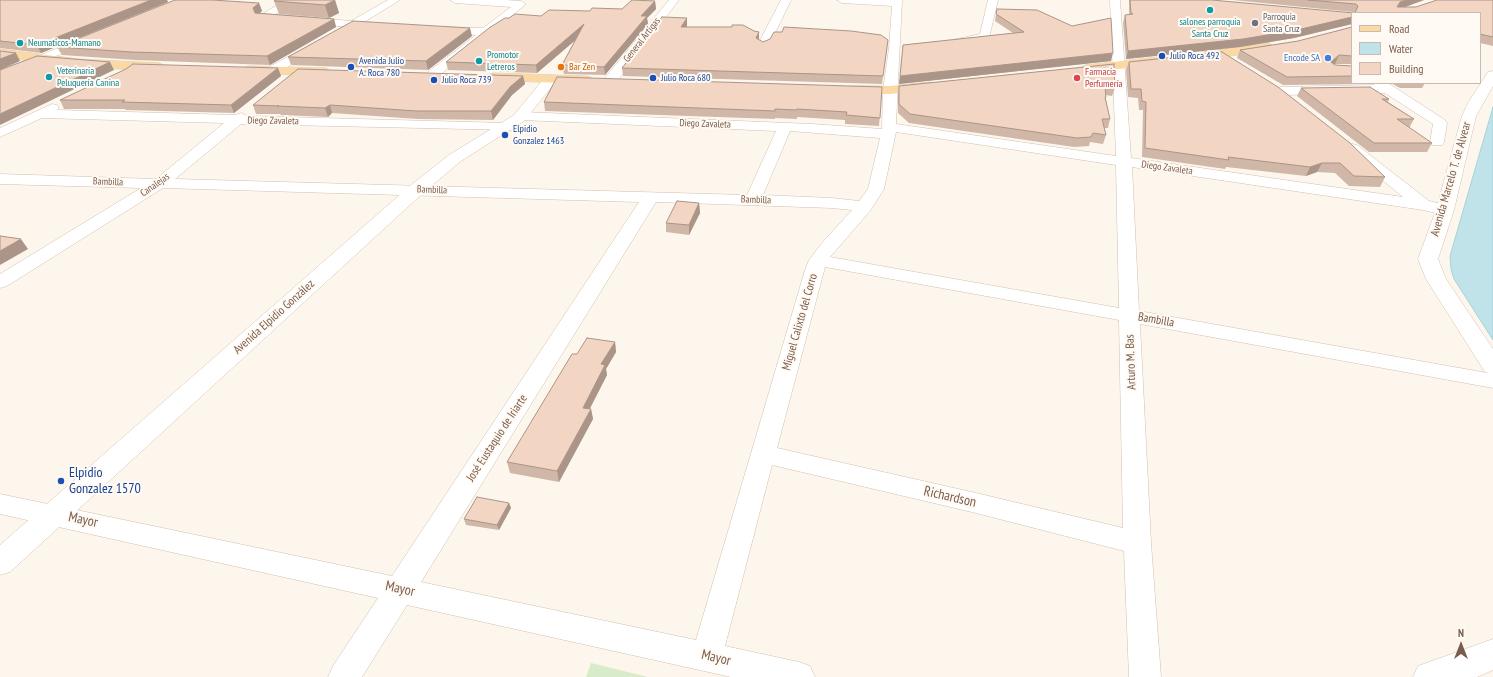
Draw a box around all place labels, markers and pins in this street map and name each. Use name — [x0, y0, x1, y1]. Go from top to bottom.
marker: salones parroquia Santa Cruz — [1205, 5, 1215, 15]
place label: Parroquia Santa Cruz — [1263, 11, 1300, 34]
place label: salones parroquia Santa Cruz — [1179, 16, 1241, 40]
marker: Parroquia Santa Cruz — [1250, 18, 1260, 28]
place label: Neumaticos-Mamano — [28, 37, 101, 49]
marker: Neumaticos-Mamano — [15, 38, 25, 48]
place label: Promotor Letreros — [487, 49, 519, 72]
place label: Julio Roca 492 — [1170, 50, 1220, 62]
marker: Julio Roca 492 — [1157, 51, 1167, 61]
place label: Encode SA — [1284, 52, 1320, 64]
marker: Encode SA — [1323, 53, 1333, 63]
place label: Avenida Julio A. Roca 780 — [359, 55, 404, 78]
marker: Promotor Letreros — [474, 56, 484, 66]
place label: Bar Zen — [569, 61, 595, 73]
marker: Avenida Julio A. Roca 780 — [346, 62, 356, 72]
marker: Bar Zen — [556, 62, 566, 72]
place label: Veterinaria Peluquería Canina — [57, 65, 119, 88]
place label: Farmacia Perfumería — [1085, 66, 1123, 90]
marker: Veterinaria Peluquería Canina — [44, 72, 54, 82]
place label: Julio Roca 680 — [661, 72, 711, 84]
marker: Julio Roca 680 — [648, 73, 658, 83]
marker: Farmacia Perfumería — [1072, 73, 1082, 83]
place label: Julio Roca 739 — [442, 74, 492, 86]
marker: Julio Roca 739 — [429, 75, 439, 85]
place label: Elpidio Gonzalez 1463 — [513, 123, 564, 146]
marker: Elpidio Gonzalez 1463 — [500, 130, 510, 140]
place label: Elpidio Gonzalez 1570 — [69, 465, 141, 498]
marker: Elpidio Gonzalez 1570 — [56, 476, 66, 486]

